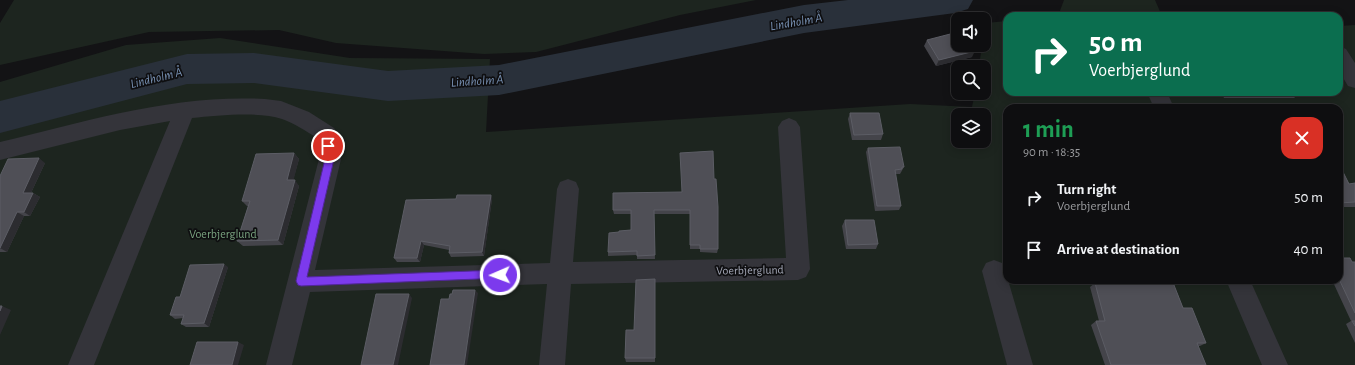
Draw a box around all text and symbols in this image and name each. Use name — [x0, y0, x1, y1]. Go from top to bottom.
water label: Lindholm Å — [769, 10, 823, 33]
map controls — [951, 12, 991, 148]
button: sound — [951, 12, 991, 52]
icon: right — [1023, 28, 1075, 80]
text: 50 m — [1089, 29, 1143, 57]
button: search — [951, 60, 991, 100]
text: Voerbjerglund — [1089, 62, 1190, 80]
water label: Lindholm Å — [129, 64, 184, 91]
water label: Lindholm Å — [450, 71, 504, 90]
button: layers — [951, 108, 991, 148]
button: close — [1281, 117, 1323, 159]
text: 1 min — [1023, 118, 1074, 142]
pin — [311, 129, 345, 163]
icon: arrive — [317, 135, 339, 157]
text: 90 m · 18:35 — [1023, 146, 1080, 159]
text: Turn right — [1057, 182, 1116, 197]
icon: right — [1023, 187, 1045, 209]
text: 50 m — [1294, 190, 1323, 205]
text: Voerbjerglund — [1057, 200, 1130, 213]
park label: Voerbjerglund — [189, 228, 257, 241]
icon: arrive — [1023, 239, 1045, 261]
text: Arrive at destination — [1057, 242, 1180, 257]
text: 40 m — [1293, 242, 1323, 257]
position arrow — [479, 254, 521, 296]
street label: Voerbjerglund — [716, 263, 784, 278]

